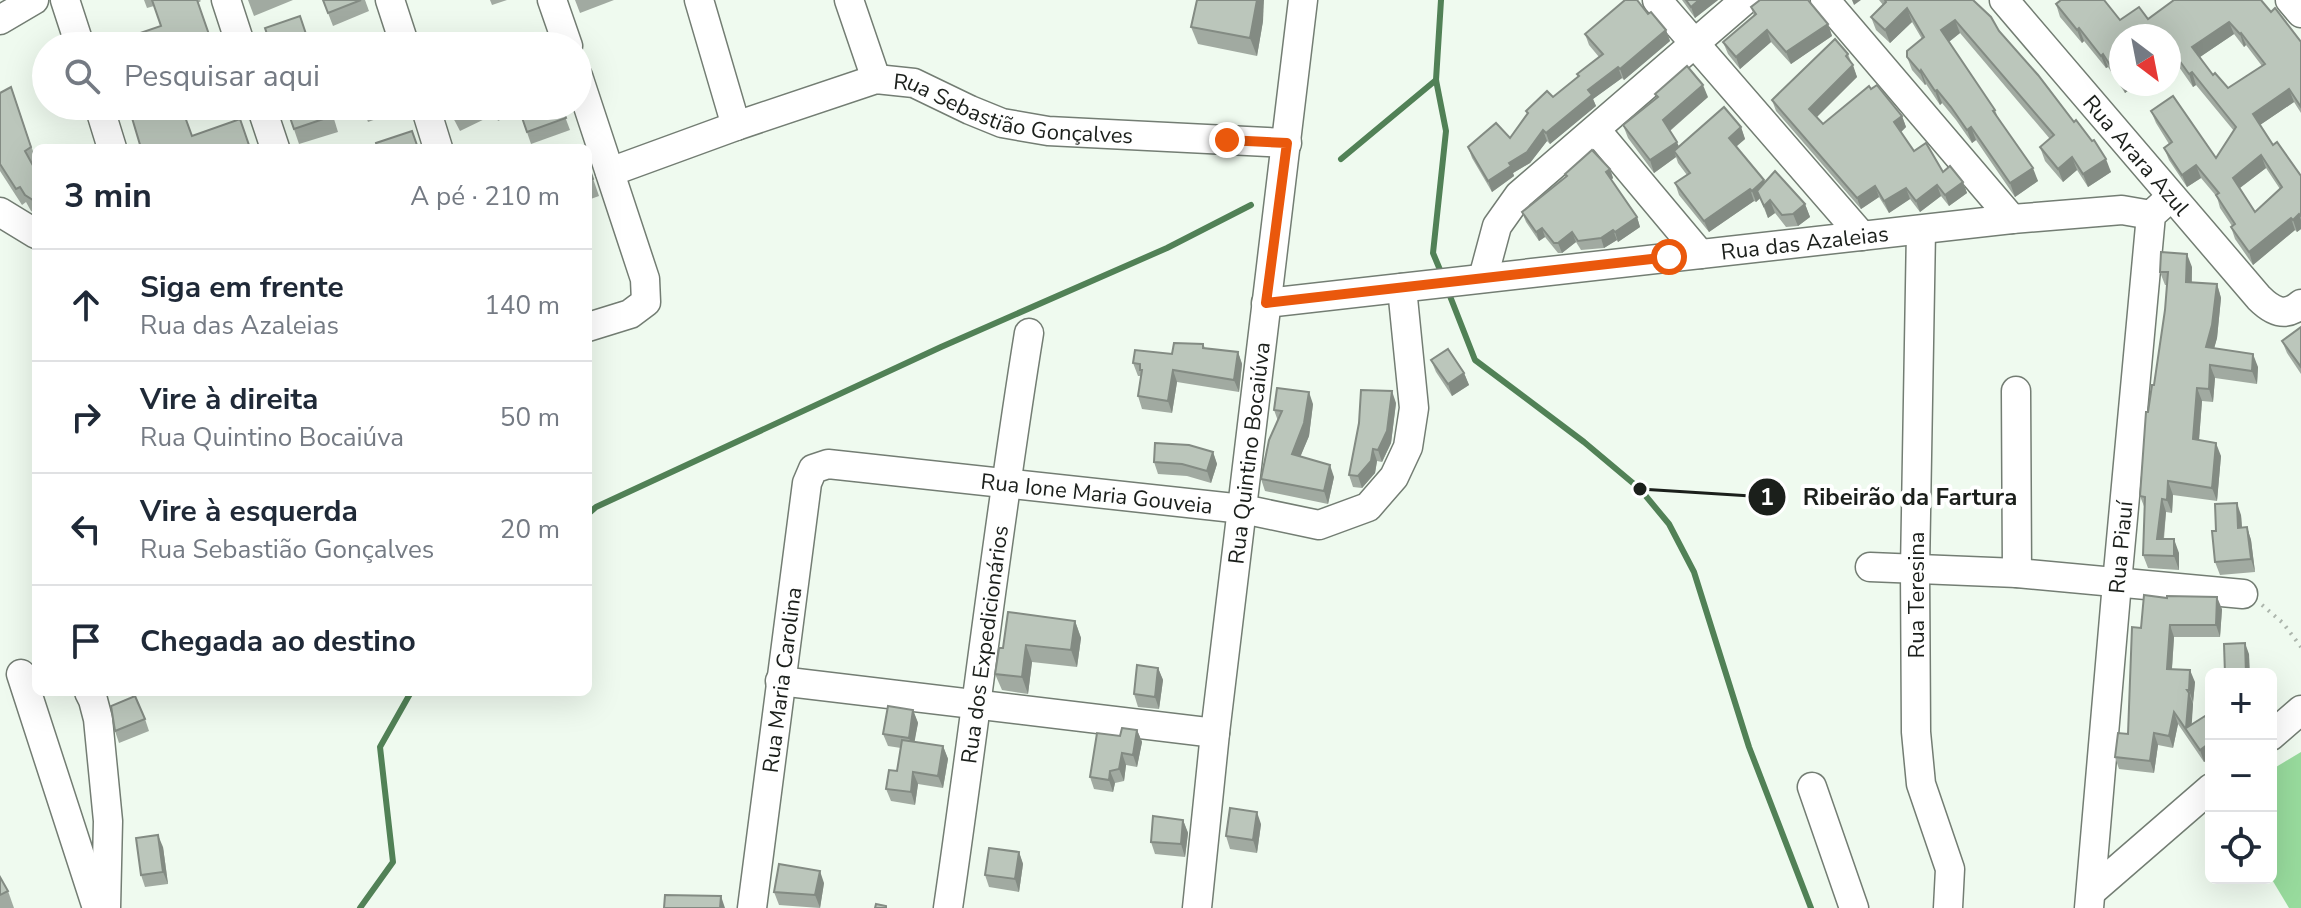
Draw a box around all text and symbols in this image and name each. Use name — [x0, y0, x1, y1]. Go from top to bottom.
north arrow — [2109, 24, 2181, 96]
search box — [32, 32, 592, 120]
icon: search — [60, 54, 104, 98]
text: Pesquisar aqui — [124, 56, 320, 97]
street label: Rua Sebastião Gonçalves — [892, 67, 1134, 151]
street label: Rua Arara Azul — [2076, 89, 2196, 223]
route end — [1209, 122, 1245, 158]
text: 3 min — [64, 173, 152, 219]
text: A pé · 210 m — [410, 179, 560, 214]
street label: Rua das Azaleias — [1719, 219, 1890, 268]
route start — [1651, 239, 1687, 275]
text: Siga em frente — [140, 267, 344, 308]
icon: ahead — [64, 283, 108, 327]
text: 140 m — [484, 288, 560, 323]
text: Rua das Azaleias — [140, 308, 339, 343]
street label: Rua Quintino Bocaiúva — [1221, 340, 1278, 566]
text: Vire à direita — [140, 379, 318, 420]
icon: right — [64, 395, 108, 439]
text: 50 m — [500, 400, 560, 435]
text: Rua Quintino Bocaiúva — [140, 420, 404, 455]
street label: Rua Ione Maria Gouveia — [979, 467, 1214, 522]
callout: Ribeirão da Fartura — [1747, 473, 2033, 521]
text: 1 — [1760, 481, 1774, 513]
text: Ribeirão da Fartura — [1803, 481, 2017, 513]
text: Vire à esquerda — [140, 491, 358, 532]
street label: Rua Piauí — [2102, 498, 2141, 595]
icon: left — [64, 507, 108, 551]
text: 20 m — [500, 512, 560, 547]
street label: Rua dos Expedicionários — [954, 524, 1016, 766]
text: Rua Sebastião Gonçalves — [140, 532, 434, 567]
street label: Rua Teresina — [1902, 532, 1932, 658]
street label: Rua Maria Carolina — [756, 585, 809, 775]
icon: arrive — [64, 619, 108, 663]
text: Chegada ao destino — [140, 621, 416, 662]
map controls — [2205, 668, 2277, 884]
button: + — [2205, 668, 2277, 740]
button: − — [2205, 740, 2277, 812]
button: locate — [2205, 812, 2277, 884]

